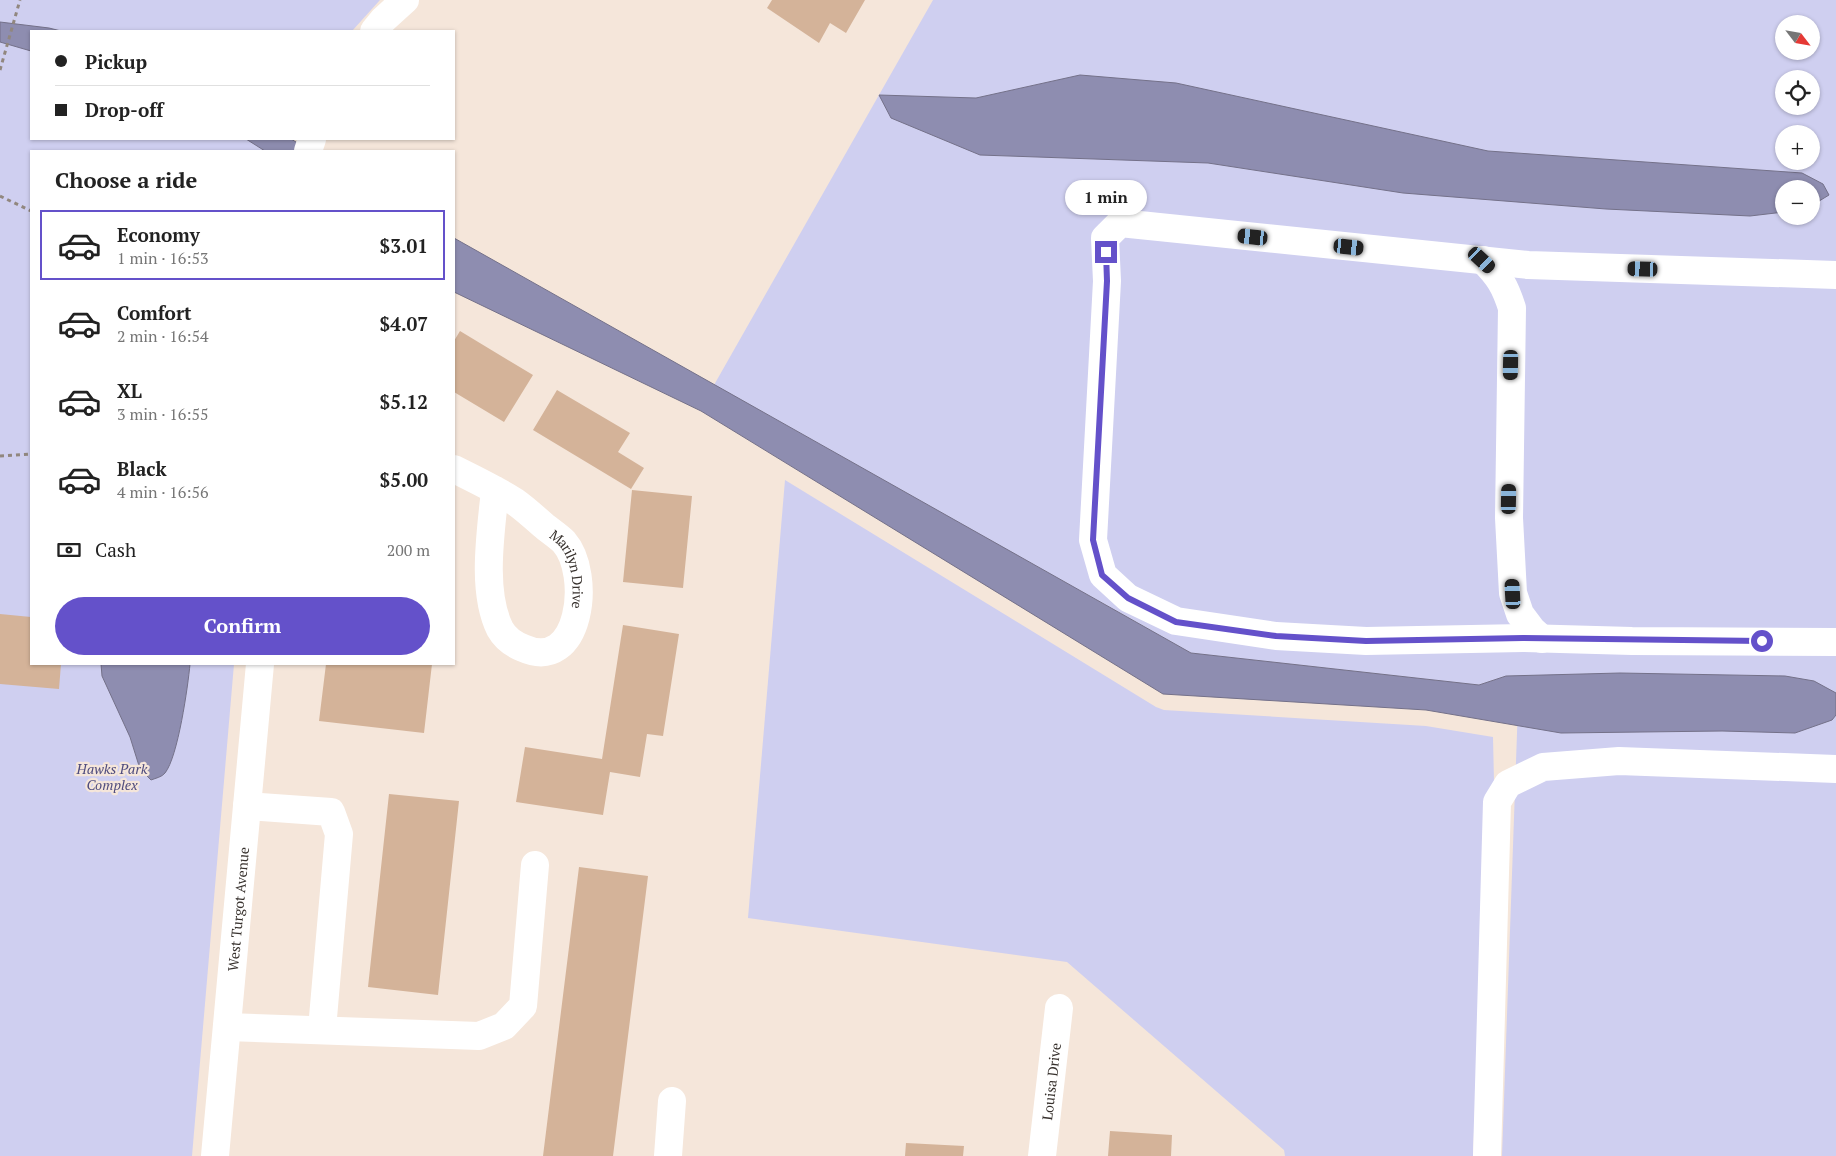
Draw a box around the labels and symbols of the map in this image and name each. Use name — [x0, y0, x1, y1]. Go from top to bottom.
north arrow — [1775, 15, 1820, 60]
callout: 1 min — [1065, 180, 1147, 214]
car — [1237, 228, 1268, 246]
car — [1333, 238, 1364, 256]
route end — [1095, 241, 1117, 263]
car — [1465, 244, 1498, 276]
car — [1627, 261, 1658, 277]
car — [1503, 350, 1518, 380]
car — [1501, 484, 1516, 514]
street label: Marilyn Drive — [546, 525, 588, 610]
car — [1504, 579, 1521, 609]
route start — [1751, 630, 1773, 652]
park label: Hawks Park Complex — [76, 759, 148, 794]
street label: West Turgot Avenue — [222, 846, 253, 972]
street label: Louisa Drive — [1037, 1042, 1064, 1121]

